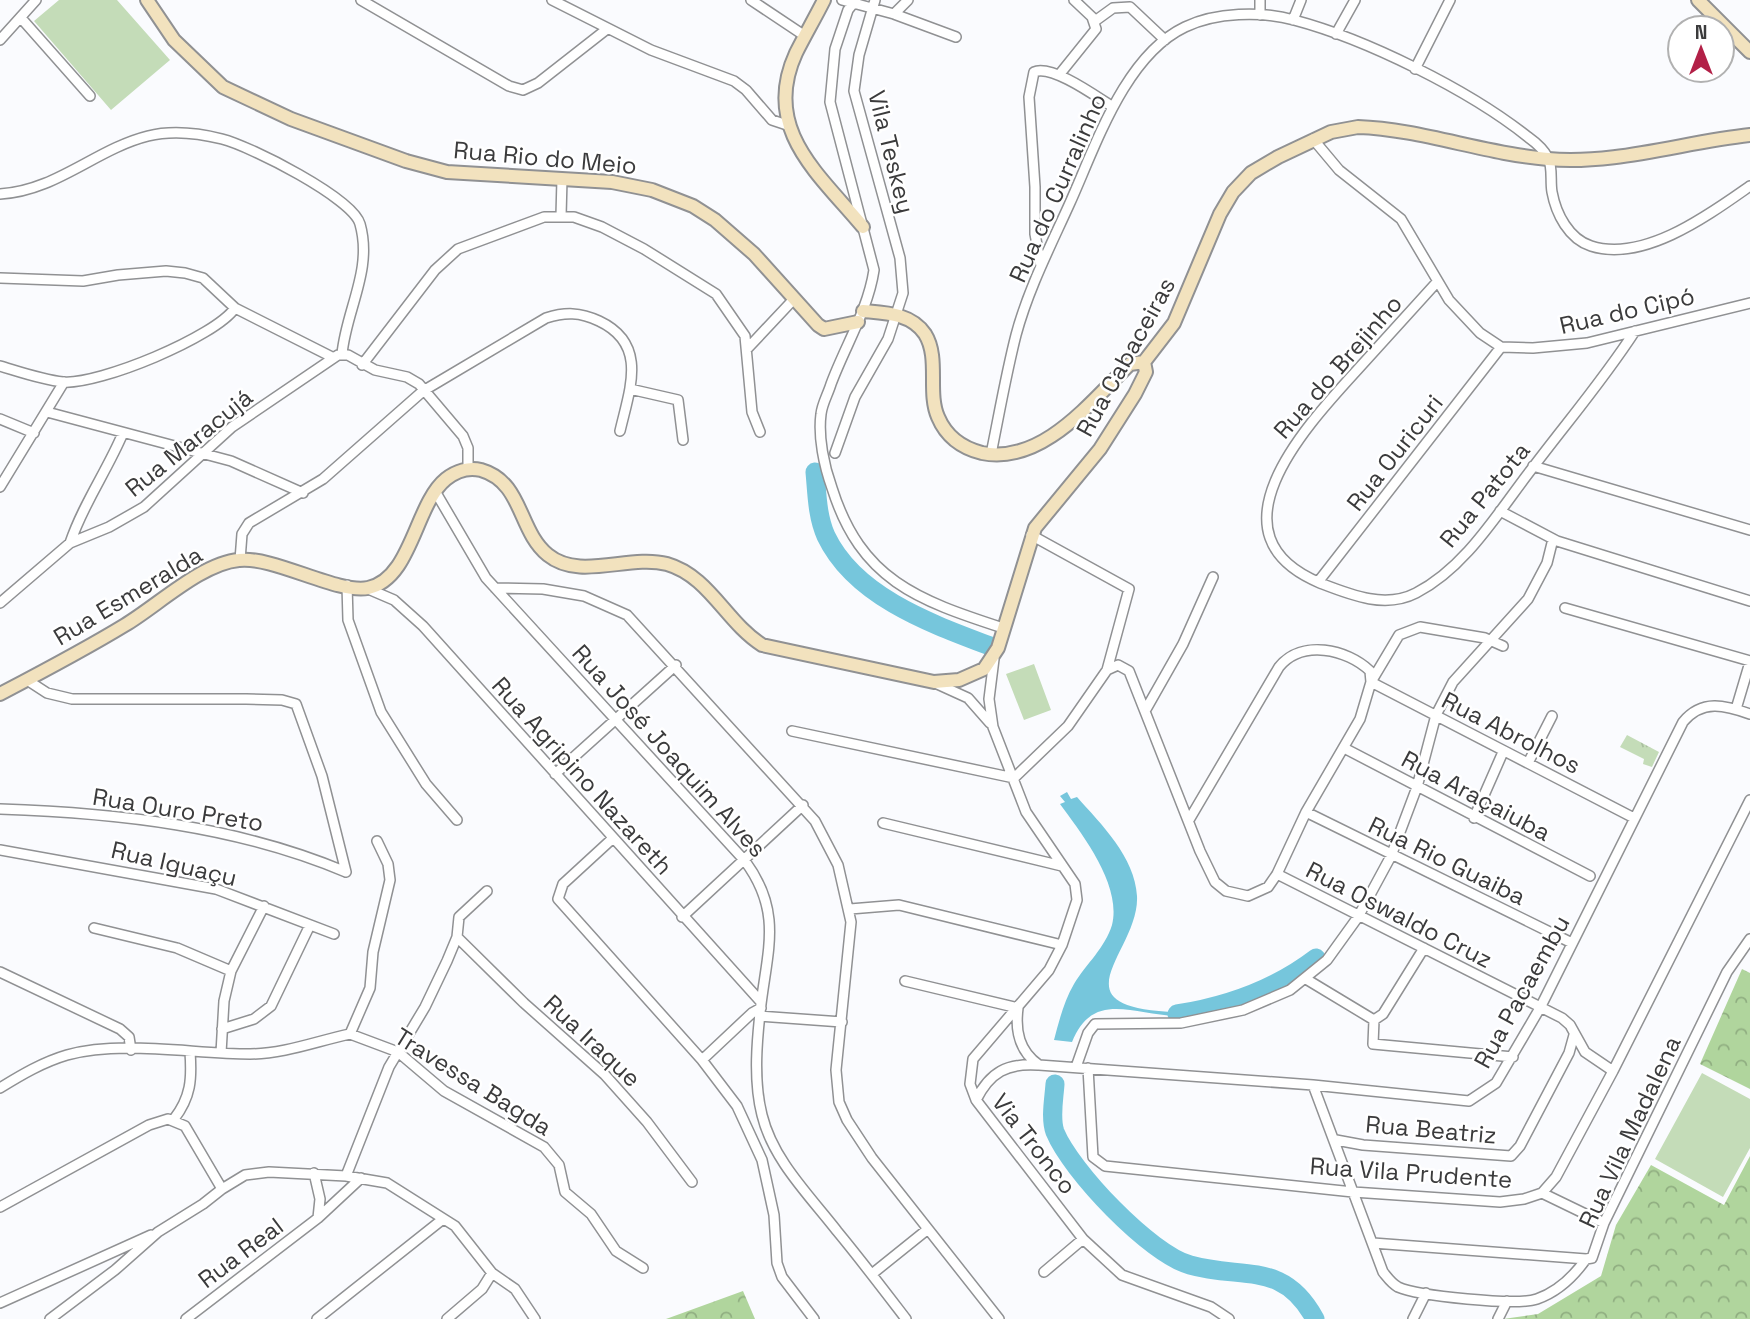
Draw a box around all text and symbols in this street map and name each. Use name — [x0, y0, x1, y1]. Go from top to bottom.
north arrow — [1666, 14, 1736, 84]
text: N — [1695, 20, 1707, 45]
street label: Vila Teskey — [861, 87, 922, 217]
street label: Rua do Curralinho — [1002, 88, 1113, 287]
street label: Rua Rio do Meio — [452, 134, 638, 181]
street label: Rua Cabaceiras — [1069, 272, 1182, 442]
street label: Rua do Cipó — [1556, 280, 1698, 341]
street label: Rua do Brejinho — [1267, 288, 1409, 445]
street label: Rua Maracujá — [119, 382, 259, 504]
street label: Rua Ouricuri — [1339, 388, 1450, 517]
street label: Rua Patota — [1433, 436, 1537, 554]
street label: Rua Esmeralda — [48, 539, 208, 652]
street label: Rua José Joaquim Alves — [566, 638, 773, 864]
street label: Rua Agripino Nazareth — [485, 670, 680, 881]
street label: Rua Abrolhos — [1437, 684, 1586, 781]
street label: Rua Araçaiuba — [1396, 743, 1556, 848]
street label: Rua Ouro Preto — [91, 781, 266, 838]
street label: Rua Rio Guaiba — [1363, 809, 1531, 912]
street label: Rua Iguaçu — [108, 834, 240, 893]
street label: Rua Oswaldo Cruz — [1301, 854, 1498, 975]
street label: Rua Pacaembu — [1467, 910, 1576, 1074]
street label: Rua Iraque — [537, 988, 648, 1094]
street label: Travessa Bagda — [389, 1021, 558, 1142]
street label: Rua Vila Madalena — [1572, 1031, 1688, 1233]
street label: Via Tronco — [985, 1087, 1083, 1200]
street label: Rua Beatriz — [1364, 1108, 1498, 1151]
street label: Rua Vila Prudente — [1309, 1150, 1513, 1195]
street label: Rua Real — [192, 1210, 289, 1295]

